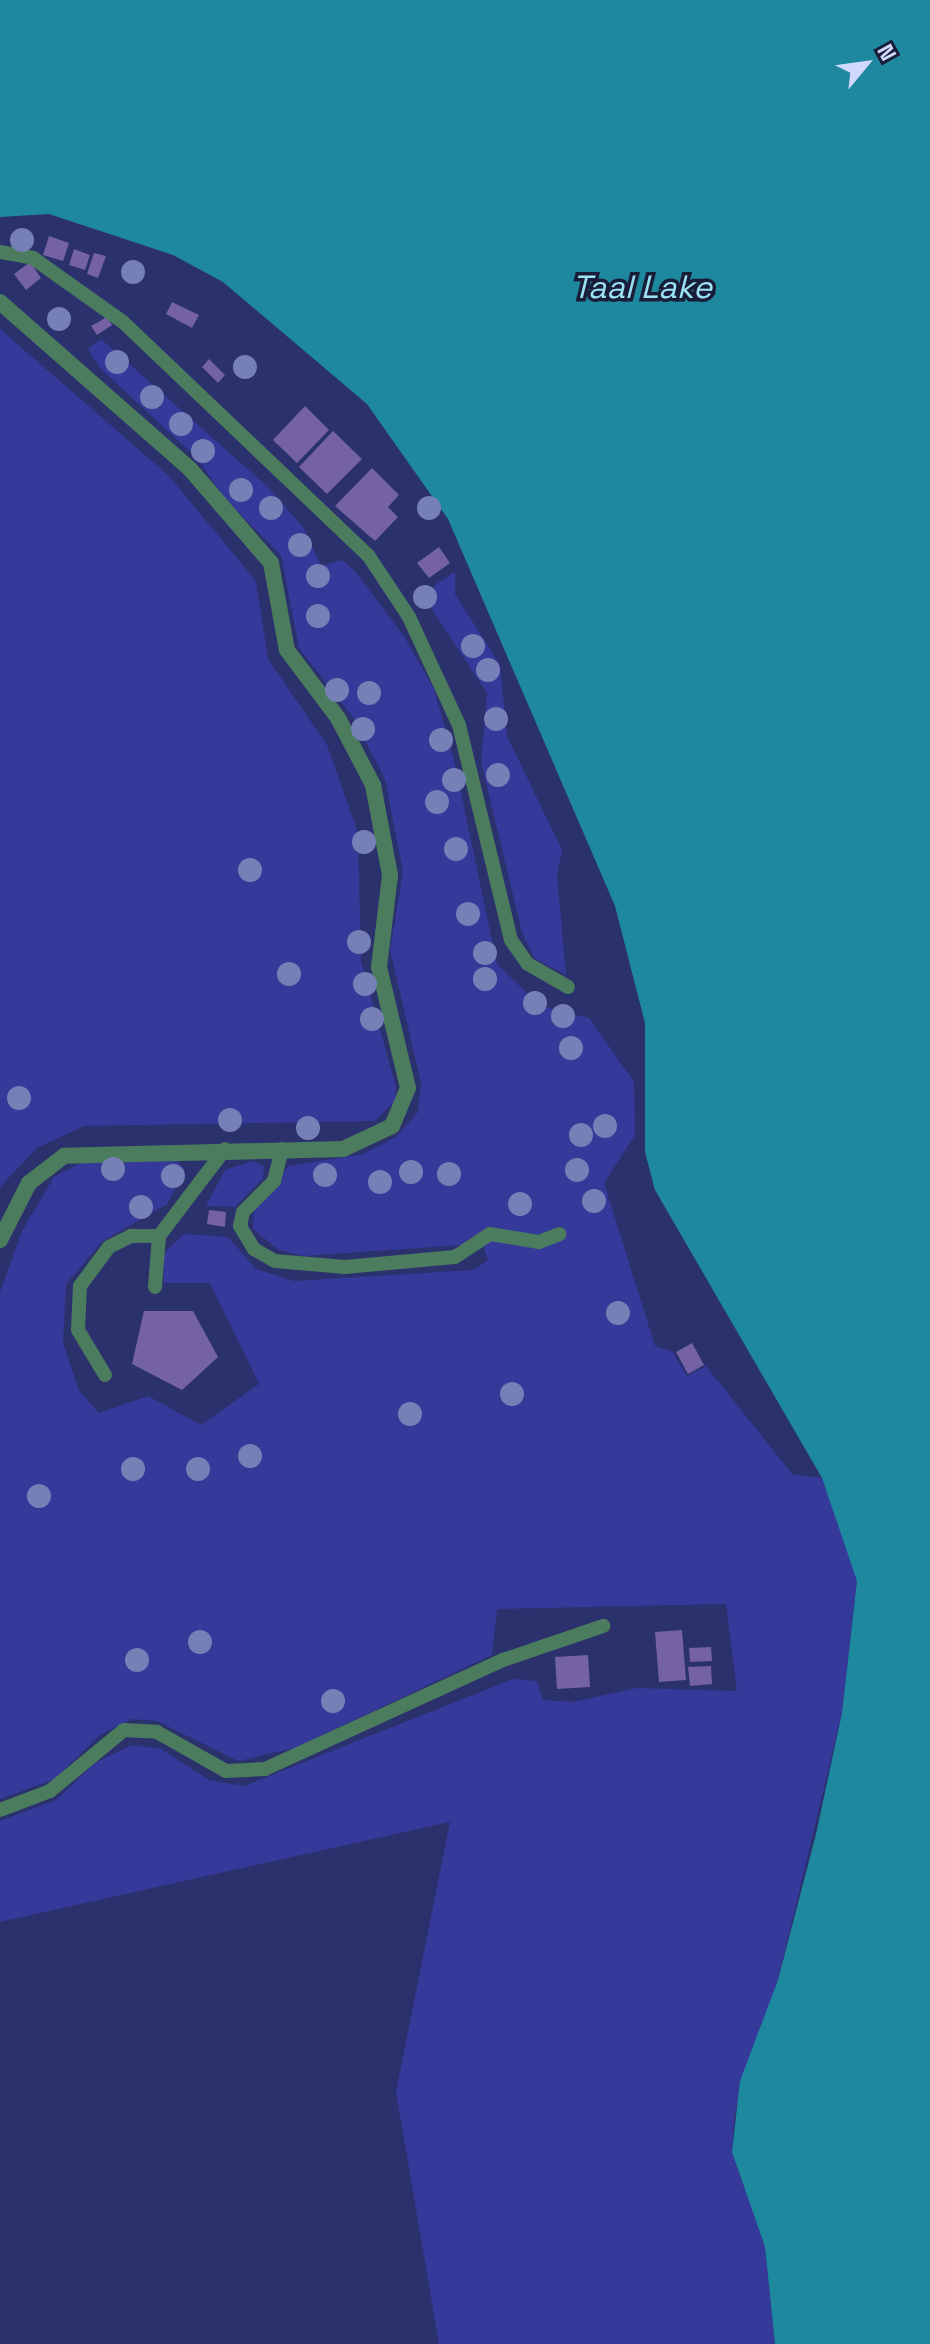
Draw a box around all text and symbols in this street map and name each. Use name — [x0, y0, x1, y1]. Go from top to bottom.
north arrow — [826, 24, 906, 104]
text: N — [871, 39, 903, 66]
water label: Taal Lake — [572, 268, 712, 306]

